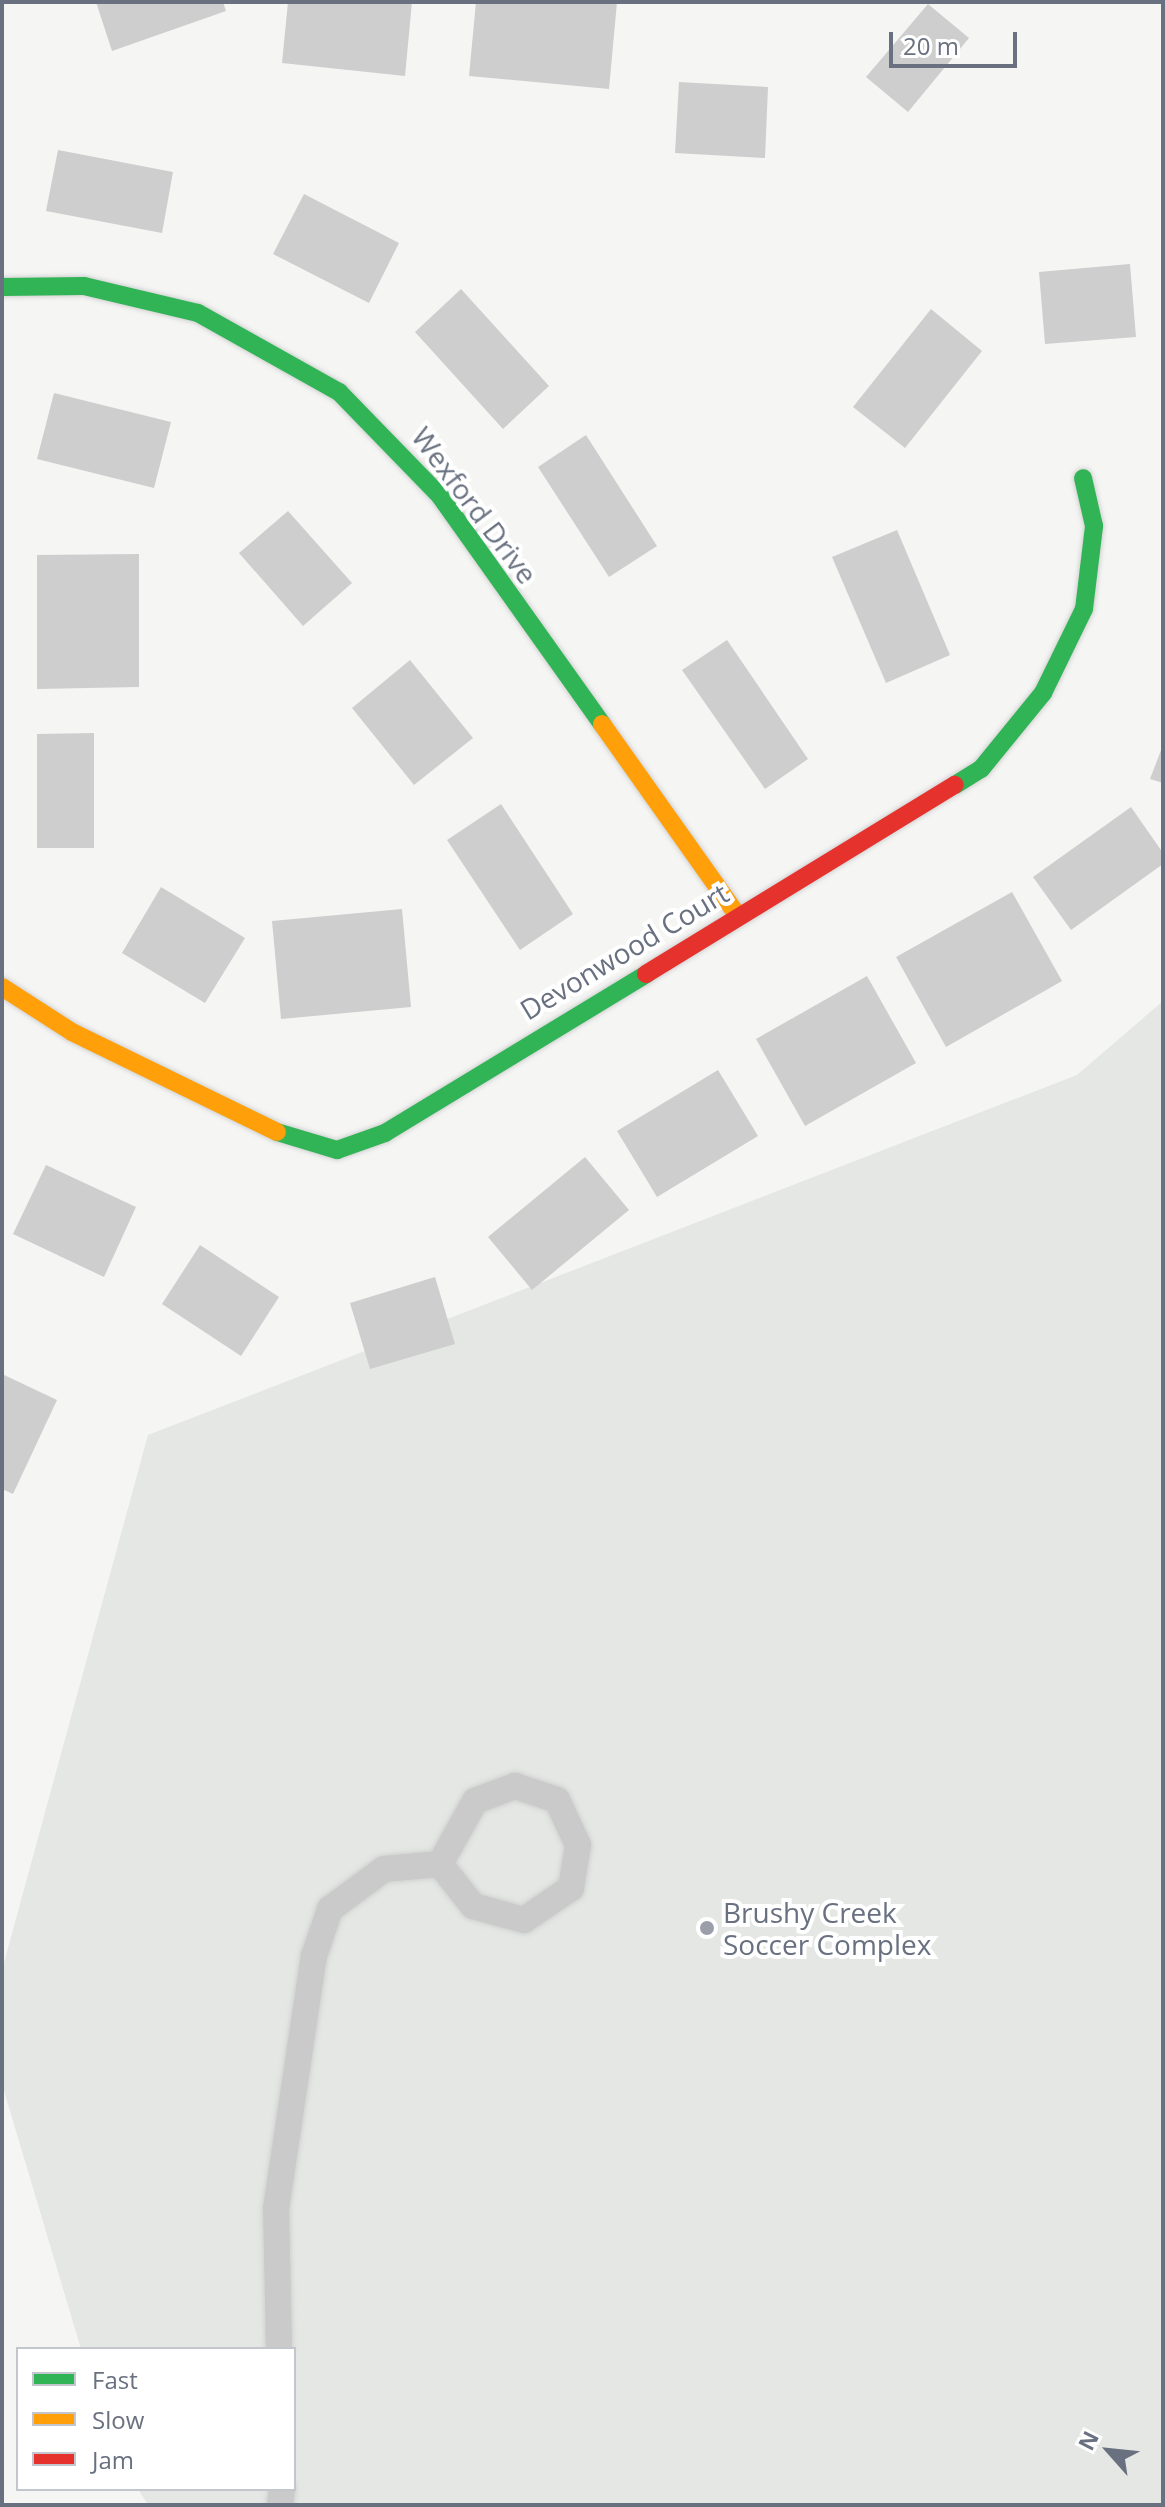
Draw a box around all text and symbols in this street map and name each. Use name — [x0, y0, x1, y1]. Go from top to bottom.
scale bar — [893, 16, 1021, 66]
text: 20 m — [903, 29, 959, 62]
street label: Wexford Drive — [405, 420, 545, 590]
street label: Devonwood Court — [514, 876, 734, 1026]
place label: Brushy Creek Soccer Complex — [723, 1895, 931, 1961]
marker: Brushy Creek Soccer Complex — [698, 1919, 716, 1937]
legend — [16, 2347, 296, 2491]
text: Fast — [92, 2363, 138, 2396]
text: Slow — [92, 2403, 144, 2436]
north arrow — [1069, 2411, 1149, 2491]
text: N — [1070, 2425, 1105, 2455]
text: Jam — [92, 2443, 134, 2476]

